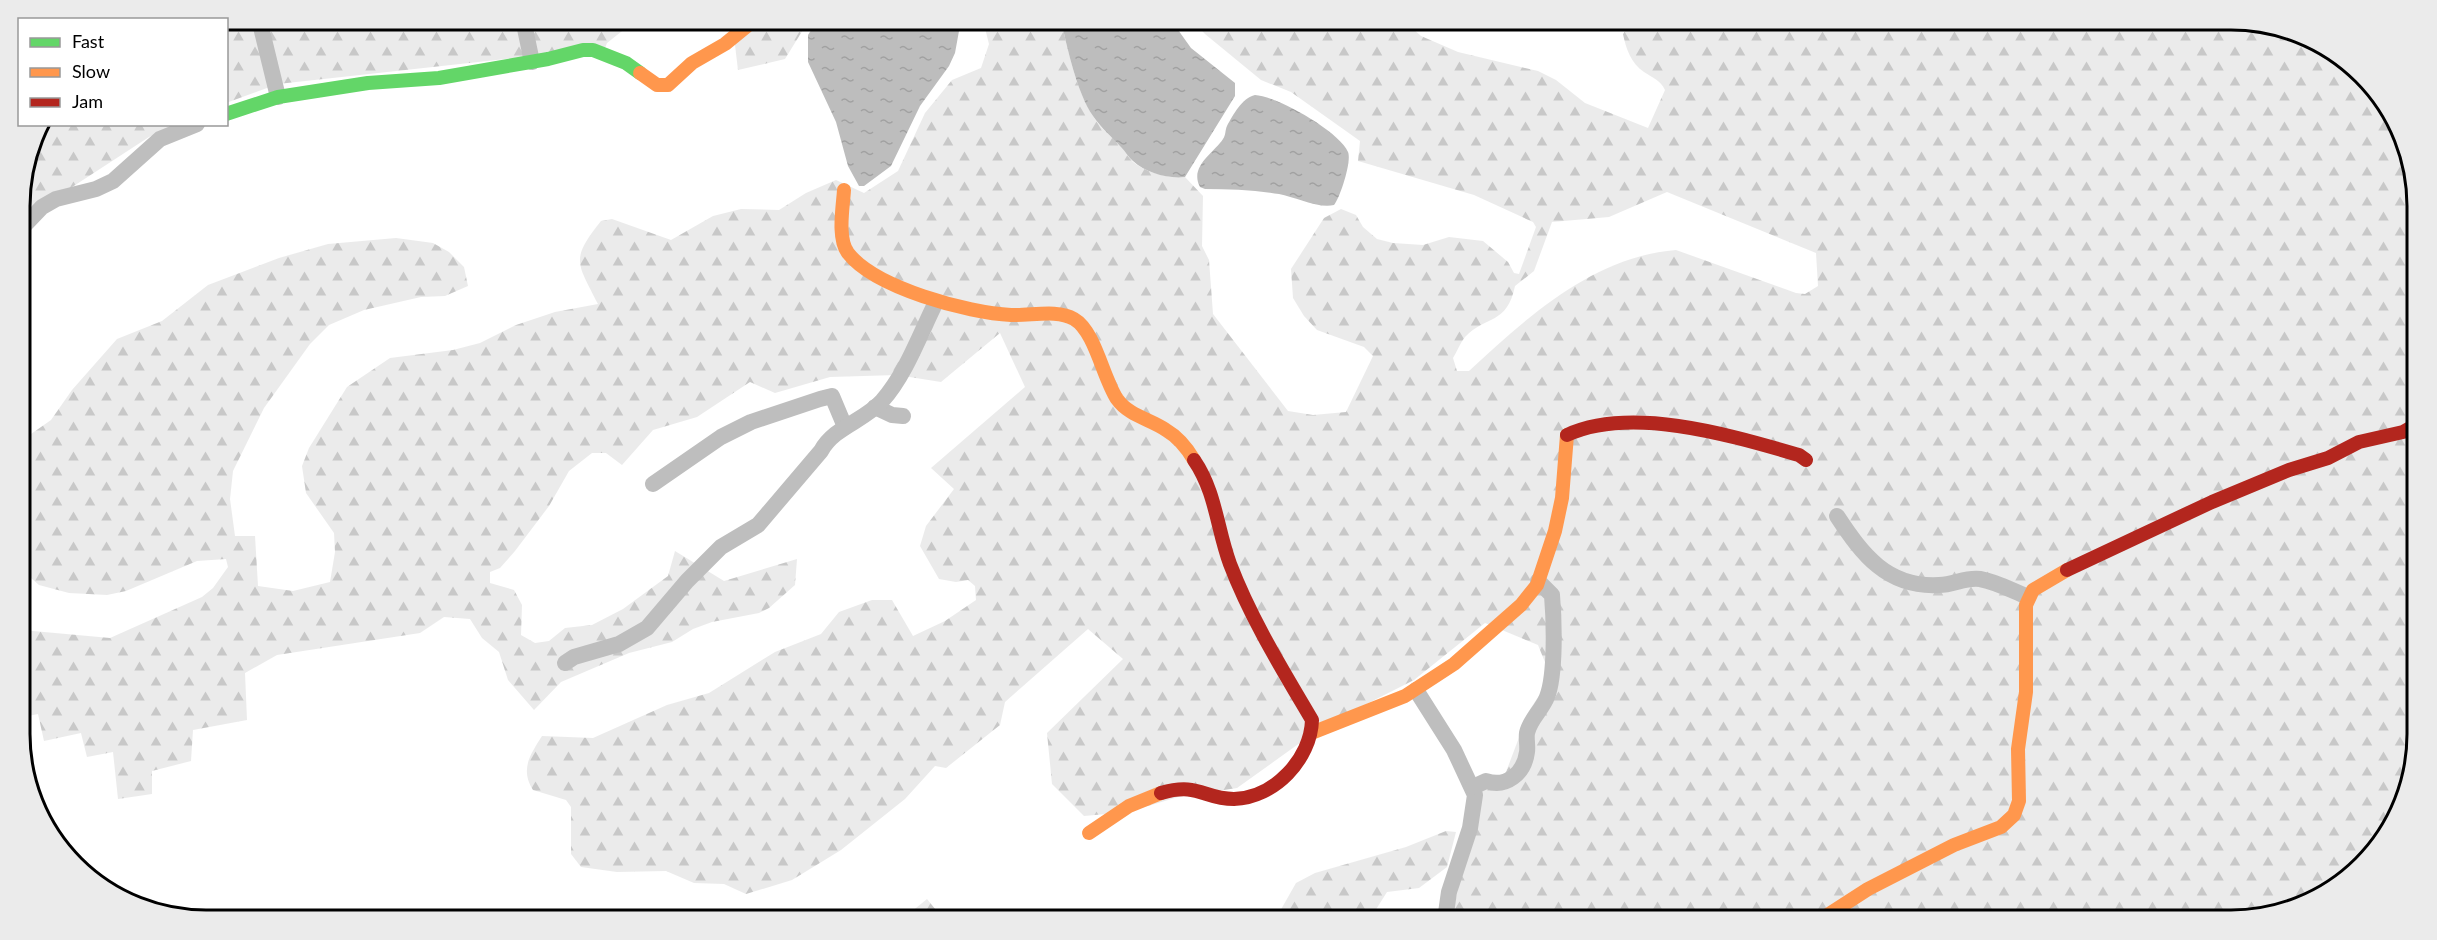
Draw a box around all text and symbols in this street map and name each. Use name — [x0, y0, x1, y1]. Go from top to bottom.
legend — [18, 18, 228, 126]
text: Fast — [72, 30, 105, 52]
text: Slow — [72, 60, 110, 82]
text: Jam — [72, 90, 103, 112]

